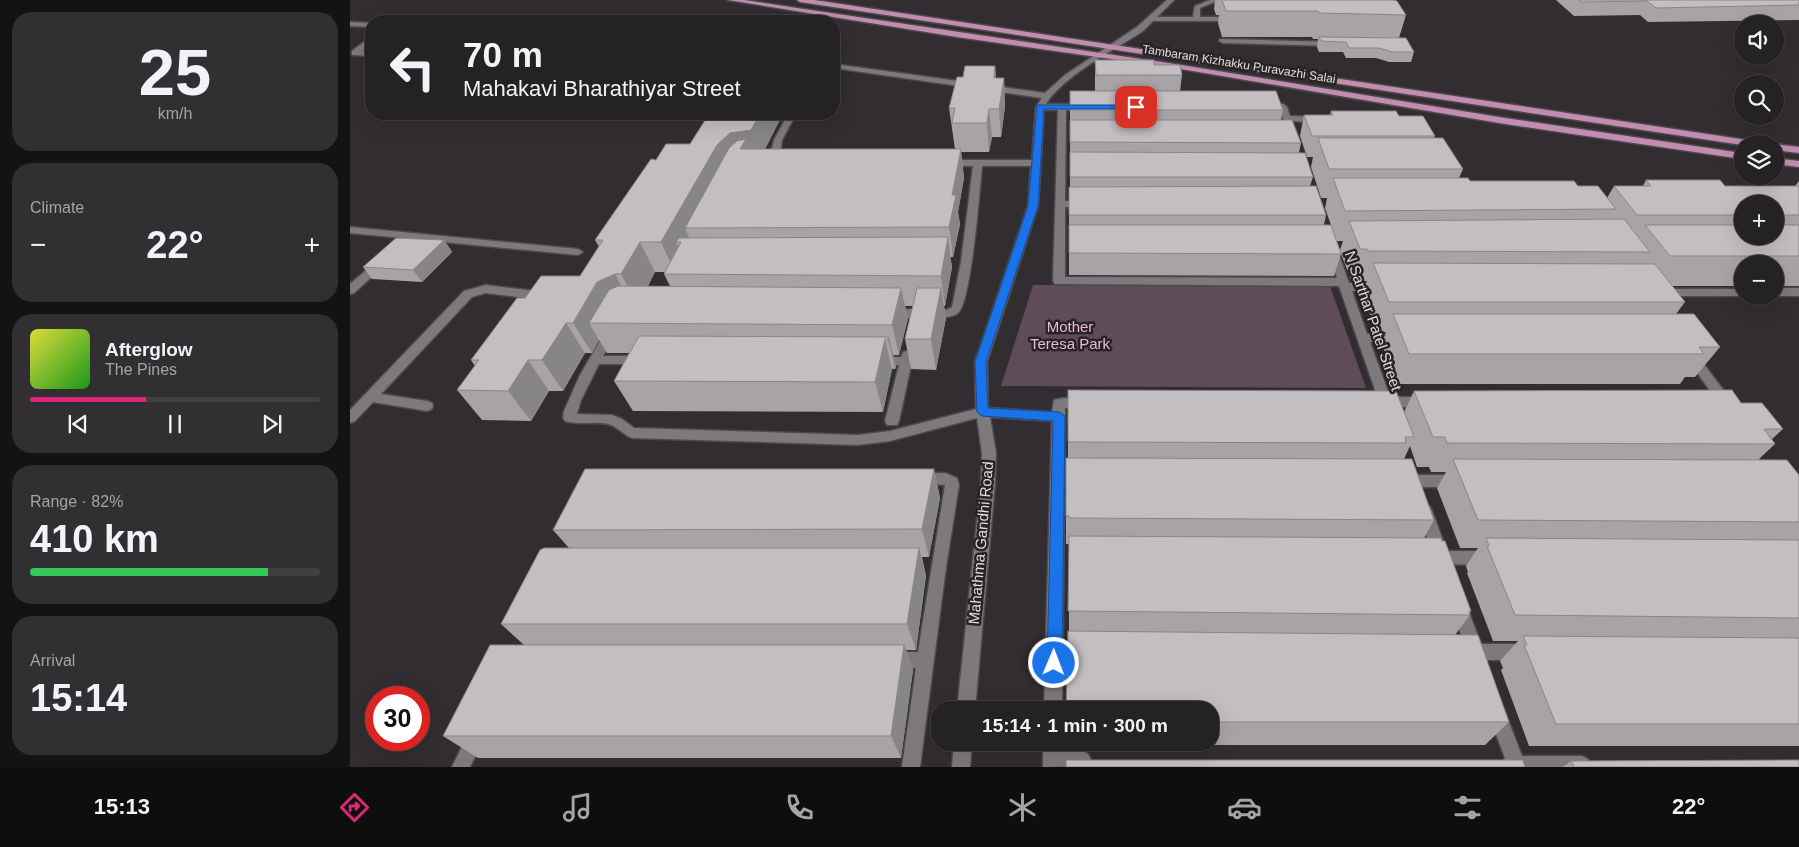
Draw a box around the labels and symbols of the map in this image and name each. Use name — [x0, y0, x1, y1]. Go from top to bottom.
street label: Tambaram Kizhakku Puravazhi Salai — [1141, 42, 1337, 86]
pin — [1115, 86, 1157, 128]
street label: N Sarthar Patel Street — [1342, 249, 1406, 394]
park label: Mother Teresa Park — [1030, 318, 1111, 352]
street label: Mahathma Gandhi Road — [965, 461, 996, 625]
position arrow — [1027, 636, 1079, 688]
speed limit sign: 30 — [365, 686, 430, 751]

